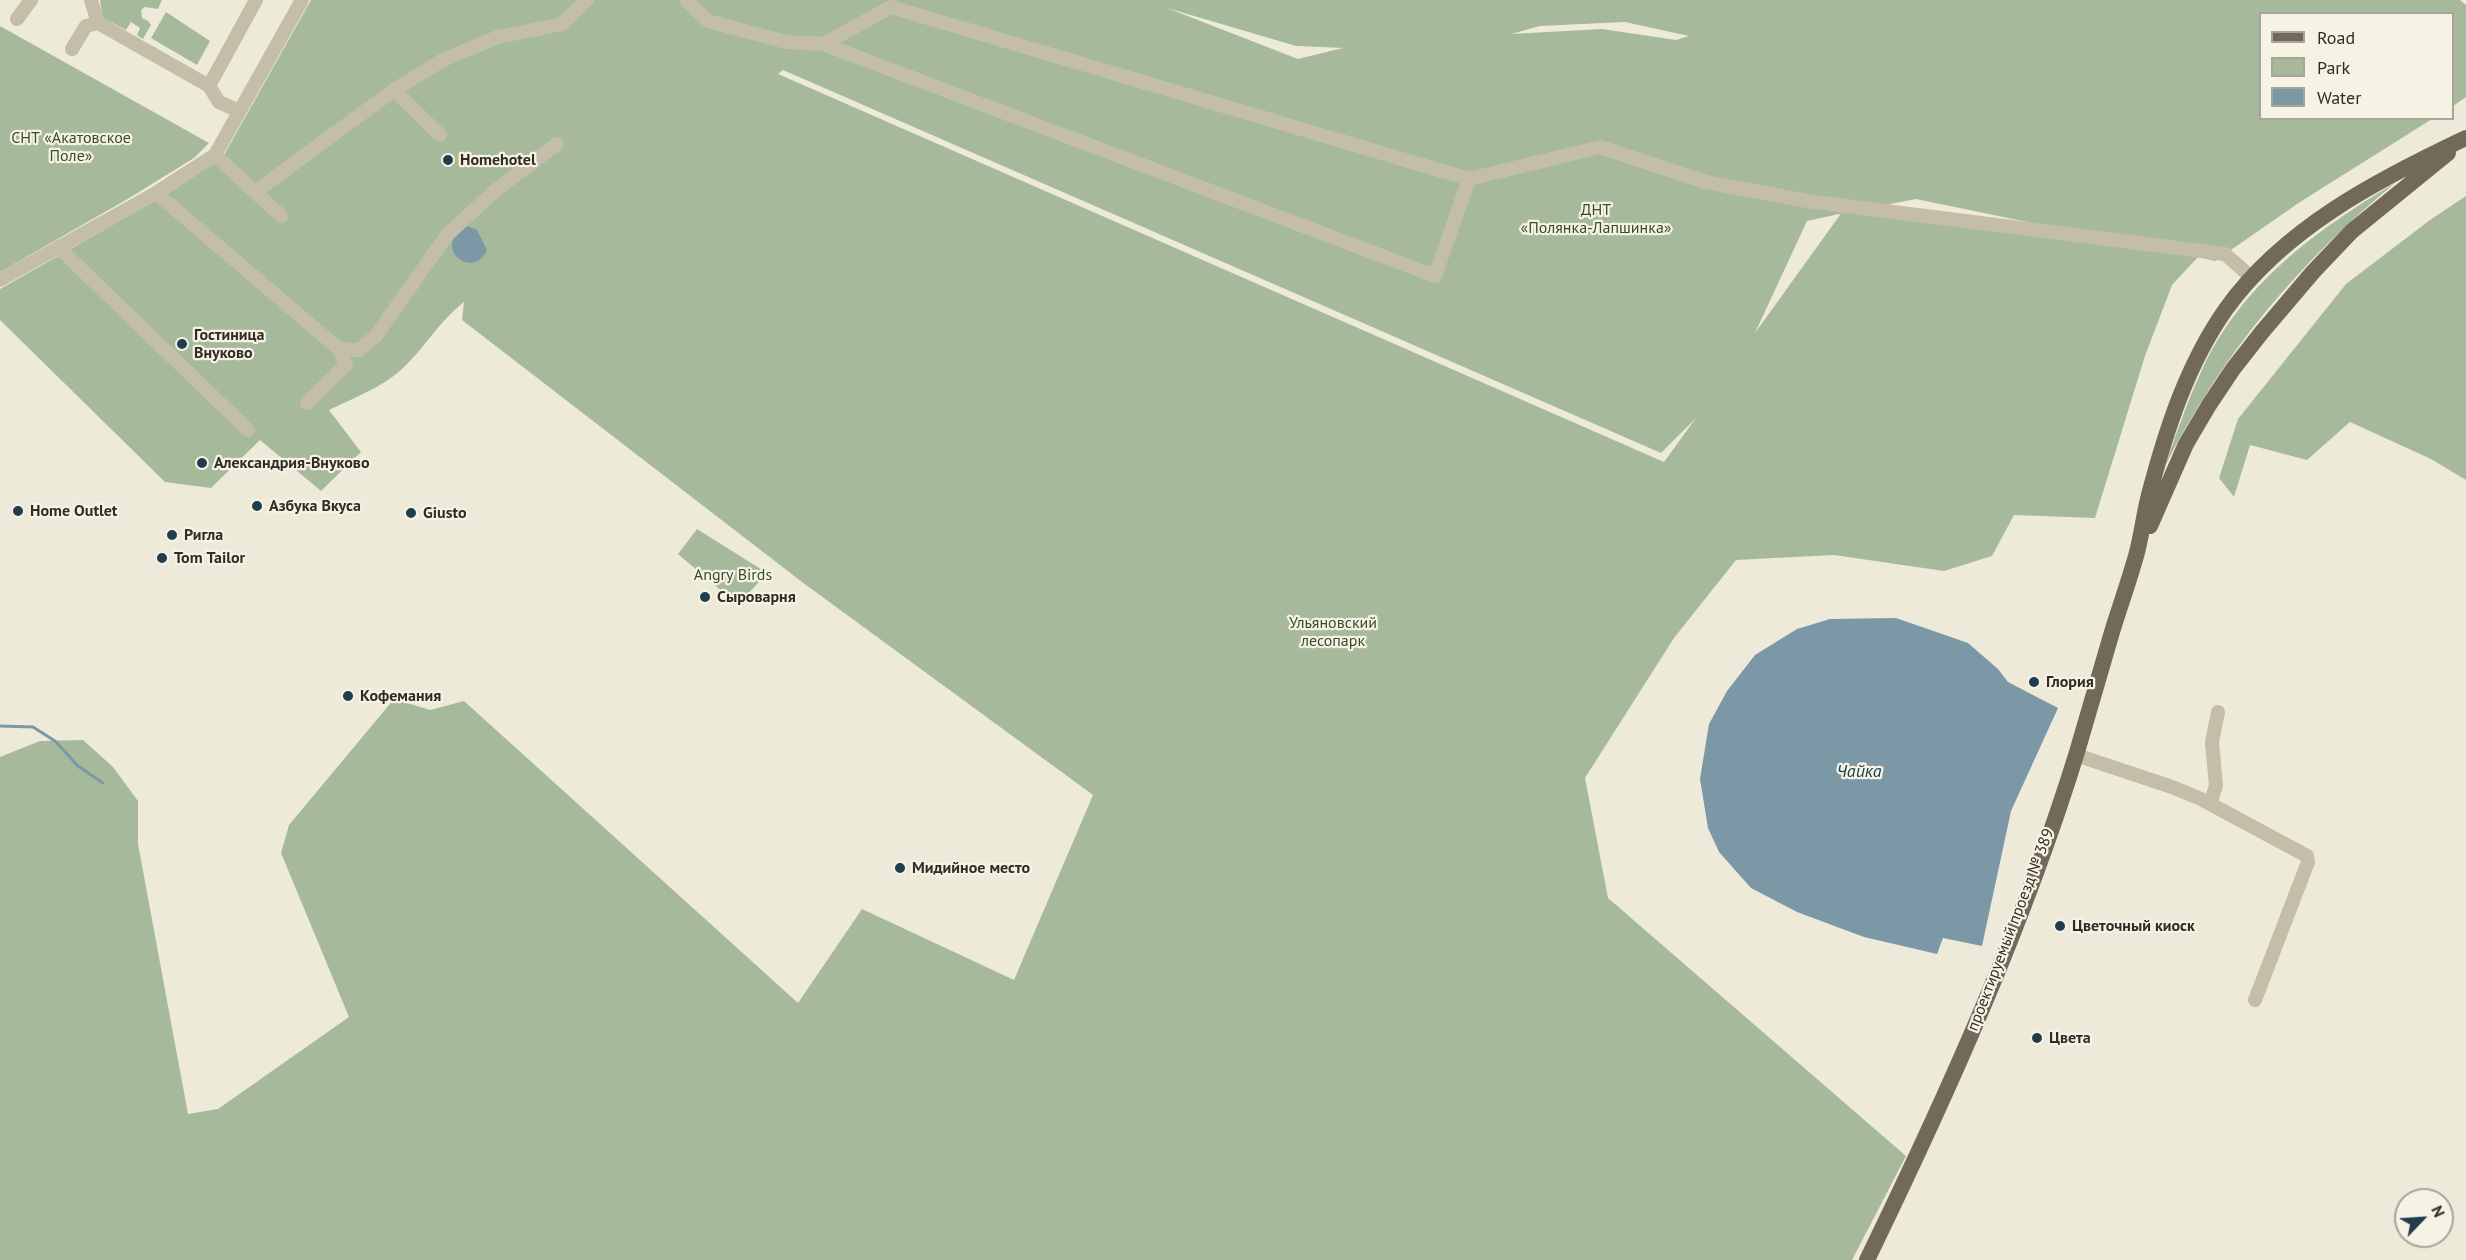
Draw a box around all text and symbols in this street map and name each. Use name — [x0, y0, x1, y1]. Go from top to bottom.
legend — [2259, 12, 2454, 120]
text: Road — [2317, 26, 2355, 49]
text: Park — [2317, 56, 2350, 79]
text: Water — [2317, 86, 2361, 109]
park label: СНТ «Акатовское Поле» — [11, 128, 131, 166]
place label: Homehotel — [460, 150, 536, 170]
marker: Homehotel — [441, 153, 455, 167]
park label: ДНТ «Полянка-Лапшинка» — [1521, 200, 1671, 238]
place label: Гостиница Внуково — [194, 325, 264, 363]
marker: Гостиница Внуково — [175, 337, 189, 351]
place label: Александрия-Внуково — [214, 453, 369, 473]
marker: Александрия-Внуково — [195, 456, 209, 470]
place label: Азбука Вкуса — [269, 496, 361, 516]
marker: Азбука Вкуса — [250, 499, 264, 513]
place label: Home Outlet — [30, 501, 117, 521]
place label: Giusto — [423, 503, 467, 523]
marker: Home Outlet — [11, 504, 25, 518]
marker: Giusto — [404, 506, 418, 520]
place label: Ригла — [184, 525, 223, 545]
marker: Ригла — [165, 528, 179, 542]
place label: Tom Tailor — [174, 548, 245, 568]
marker: Tom Tailor — [155, 551, 169, 565]
park label: Angry Birds — [694, 565, 772, 585]
place label: Сыроварня — [717, 587, 796, 607]
marker: Сыроварня — [698, 590, 712, 604]
park label: Ульяновский лесопарк — [1289, 613, 1377, 651]
place label: Глория — [2046, 672, 2094, 692]
marker: Глория — [2027, 675, 2041, 689]
place label: Кофемания — [360, 686, 441, 706]
marker: Кофемания — [341, 689, 355, 703]
water label: Чайка — [1837, 761, 1881, 783]
street label: проектируемый проезд № 389 — [1963, 826, 2059, 1034]
place label: Мидийное место — [912, 858, 1030, 878]
marker: Мидийное место — [893, 861, 907, 875]
place label: Цветочный киоск — [2072, 916, 2195, 936]
marker: Цветочный киоск — [2053, 919, 2067, 933]
place label: Цвета — [2049, 1028, 2091, 1048]
marker: Цвета — [2030, 1031, 2044, 1045]
north arrow — [2394, 1188, 2454, 1248]
text: N — [2427, 1202, 2450, 1220]

